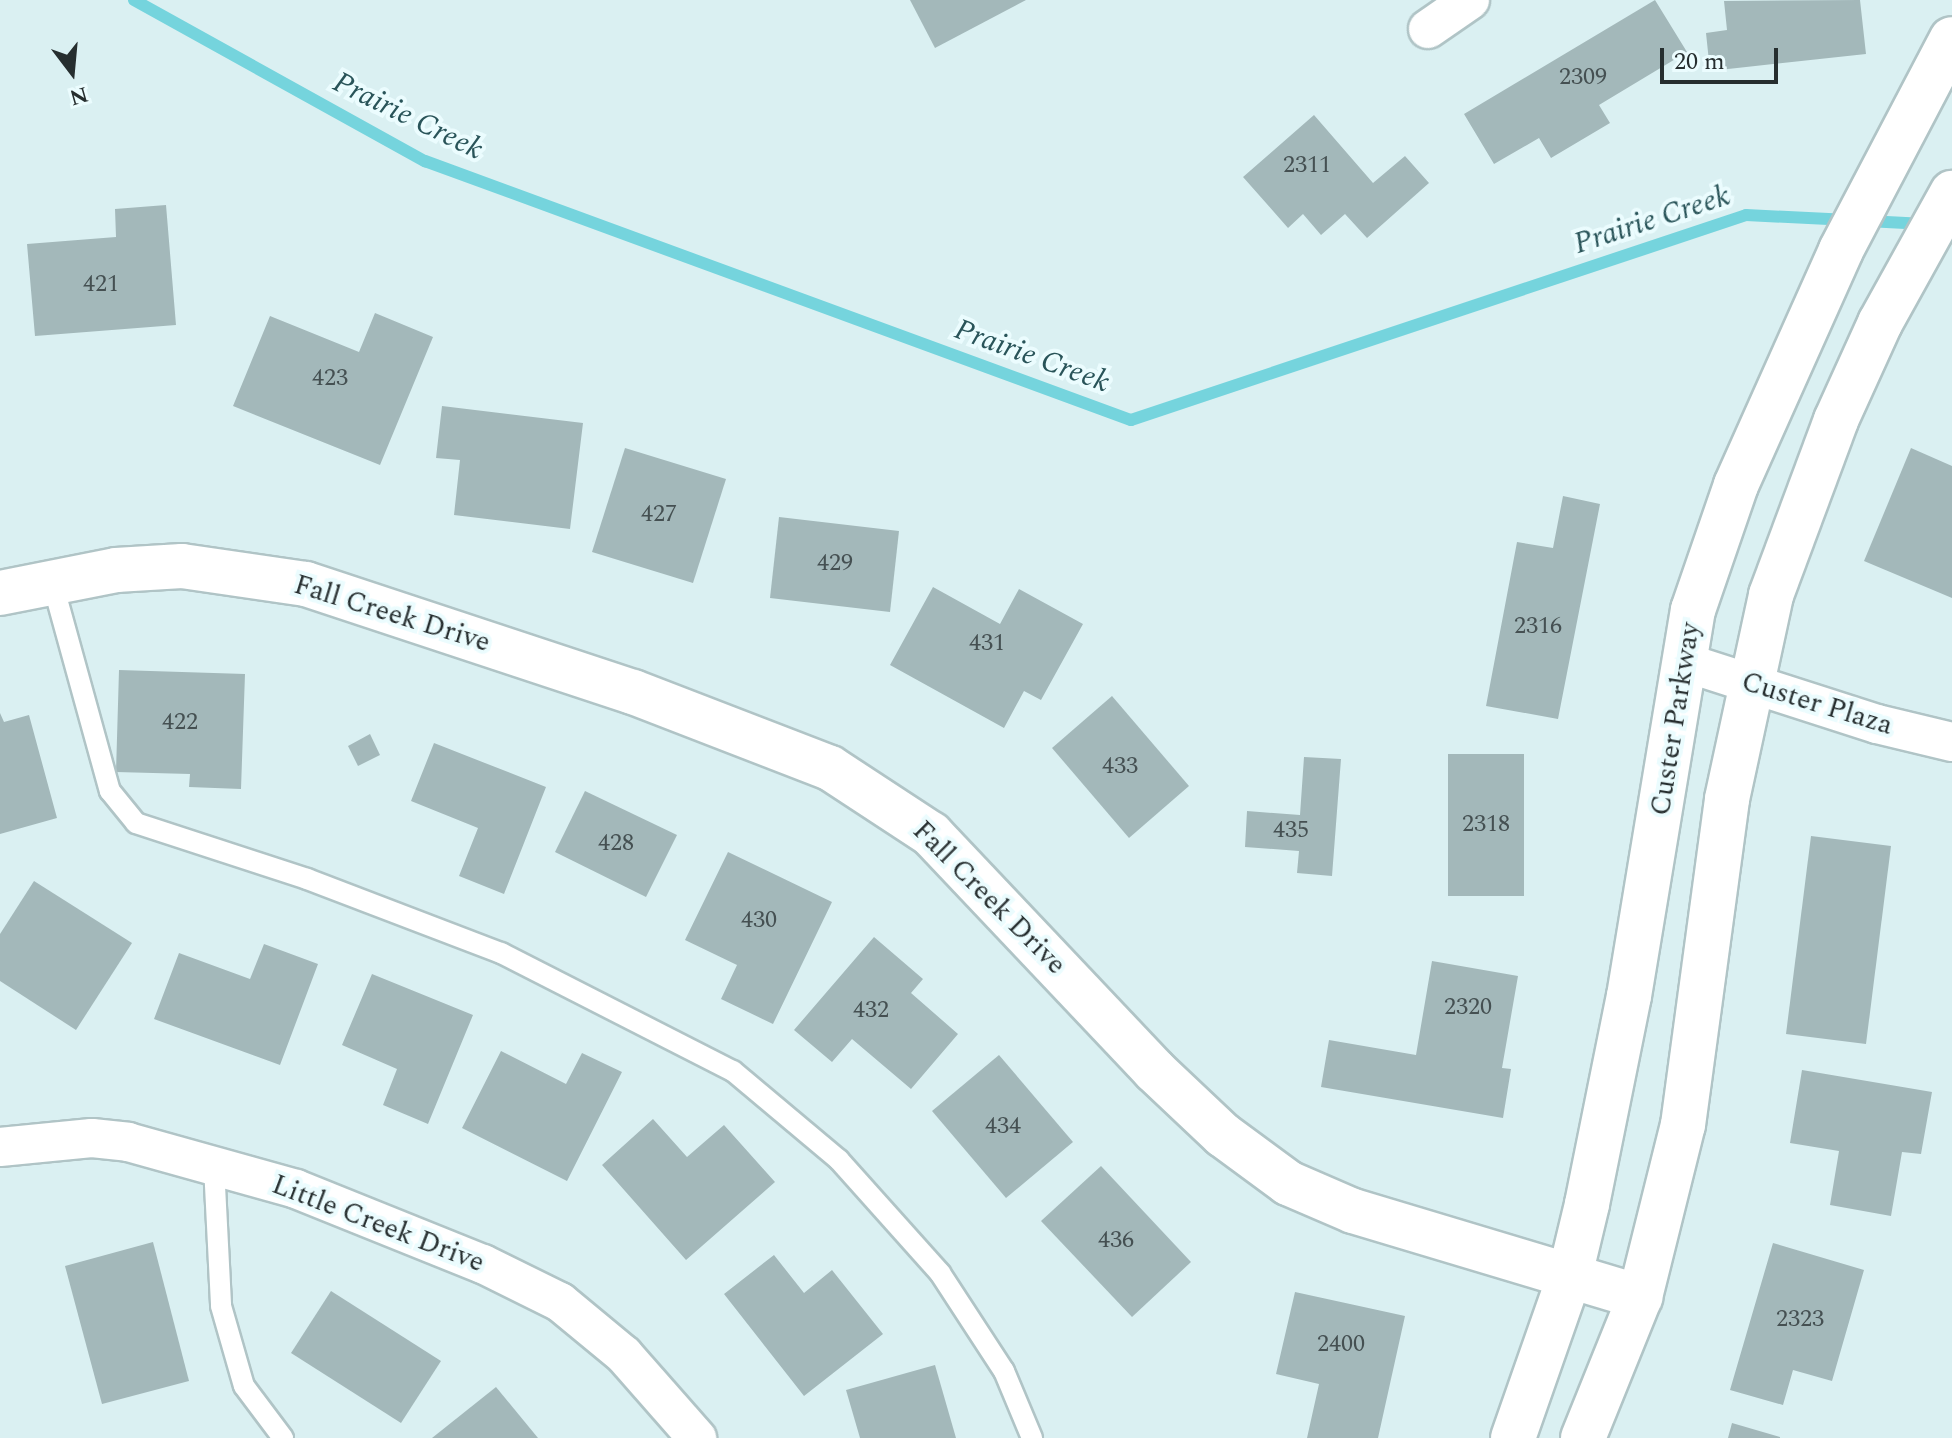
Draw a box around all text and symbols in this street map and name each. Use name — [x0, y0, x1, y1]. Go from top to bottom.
north arrow — [32, 32, 112, 112]
scale bar — [1664, 32, 1782, 82]
text: 20 m — [1674, 44, 1725, 80]
water label: Prairie Creek — [327, 64, 489, 168]
house number: 2309 — [1559, 64, 1607, 92]
text: N — [66, 77, 92, 114]
house number: 2311 — [1283, 152, 1331, 180]
water label: Prairie Creek — [1569, 178, 1735, 262]
house number: 421 — [83, 271, 119, 299]
water label: Prairie Creek — [950, 311, 1114, 401]
house number: 423 — [312, 365, 348, 393]
house number: 427 — [641, 501, 677, 529]
house number: 429 — [817, 550, 853, 578]
street label: Fall Creek Drive — [290, 568, 494, 660]
house number: 2316 — [1514, 613, 1562, 641]
street label: Custer Parkway — [1644, 620, 1708, 818]
house number: 431 — [969, 630, 1005, 658]
street label: Custer Plaza — [1737, 665, 1897, 743]
house number: 422 — [162, 709, 198, 737]
house number: 433 — [1102, 753, 1138, 781]
house number: 2318 — [1462, 811, 1510, 839]
street label: Fall Creek Drive — [905, 814, 1073, 982]
house number: 435 — [1273, 817, 1309, 845]
house number: 428 — [598, 830, 634, 858]
house number: 430 — [741, 907, 777, 935]
house number: 2320 — [1444, 994, 1492, 1022]
house number: 432 — [853, 997, 889, 1025]
house number: 434 — [985, 1113, 1021, 1141]
street label: Little Creek Drive — [267, 1168, 489, 1280]
house number: 436 — [1098, 1227, 1134, 1255]
house number: 2323 — [1776, 1306, 1824, 1334]
house number: 2400 — [1317, 1331, 1365, 1359]

